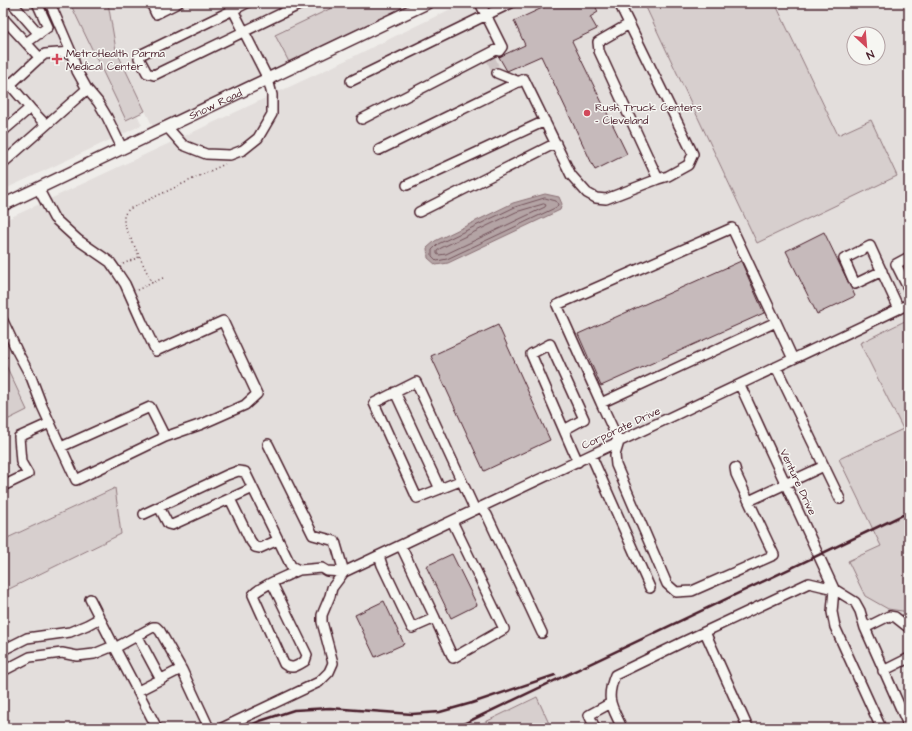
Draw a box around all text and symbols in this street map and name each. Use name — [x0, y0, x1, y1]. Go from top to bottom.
north arrow — [846, 26, 886, 66]
place label: MetroHealth Parma Medical Center — [66, 46, 165, 74]
text: N — [864, 46, 877, 63]
marker: MetroHealth Parma Medical Center — [51, 53, 63, 65]
street label: Snow Road — [186, 85, 245, 123]
place label: Rush Truck Centers – Cleveland — [595, 100, 702, 128]
marker: Rush Truck Centers – Cleveland — [582, 108, 592, 118]
street label: Corporate Drive — [579, 403, 663, 453]
street label: Venture Drive — [776, 447, 820, 518]

